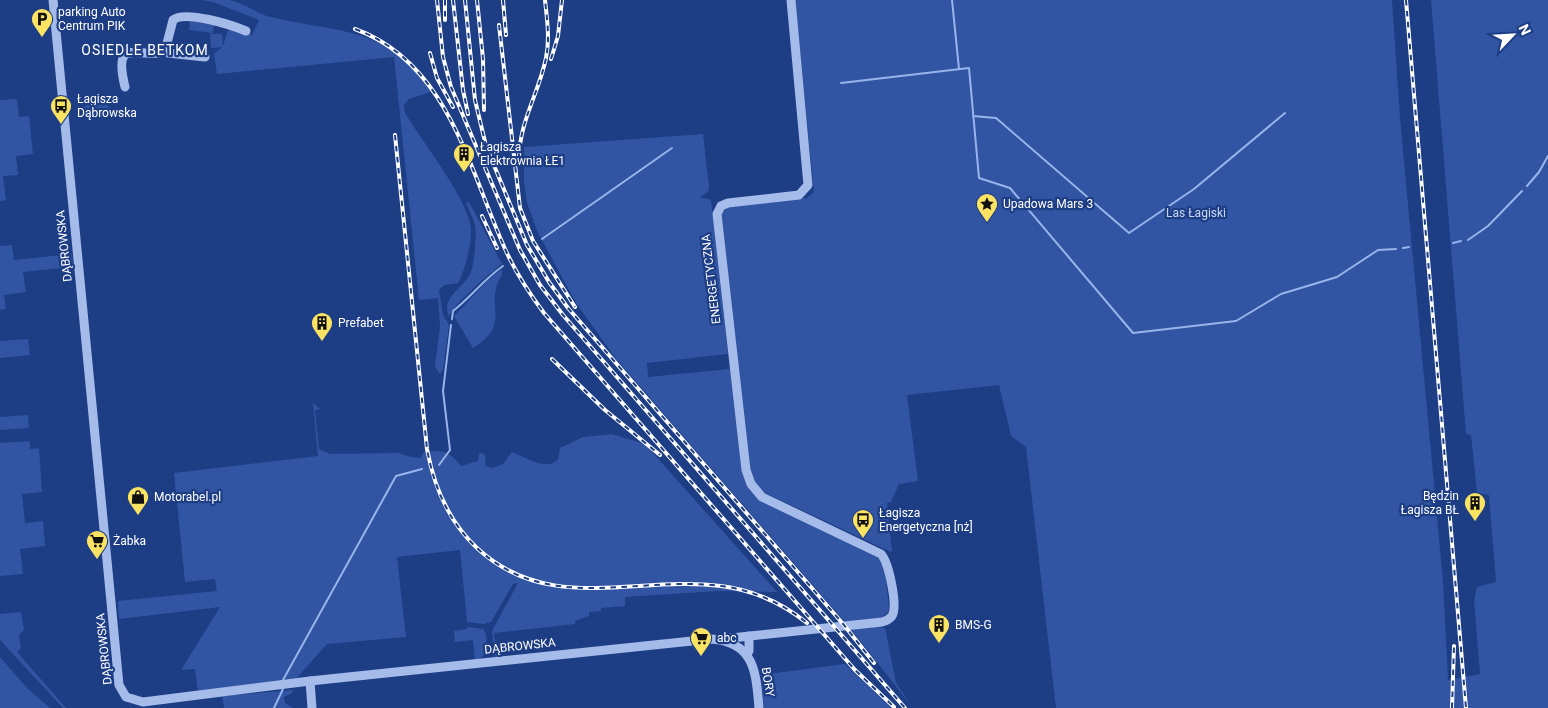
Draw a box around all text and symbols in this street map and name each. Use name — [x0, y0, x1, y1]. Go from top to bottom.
place label: parking Auto Centrum PIK — [58, 5, 126, 33]
parking icon: parking Auto Centrum PIK — [30, 7, 54, 38]
north arrow — [1488, 10, 1538, 60]
text: N — [1515, 22, 1534, 37]
district label: OSIEDLE BETKOM — [81, 42, 209, 58]
place label: Łagisza Dąbrowska — [77, 92, 137, 120]
bus stop icon: Łagisza Dąbrowska — [49, 94, 73, 125]
place label: Łagisza Elektrownia ŁE1 — [480, 140, 565, 168]
building icon: Łagisza Elektrownia ŁE1 — [452, 142, 476, 173]
place icon: Upadowa Mars 3 — [975, 192, 999, 223]
place label: Upadowa Mars 3 — [1003, 197, 1093, 211]
park label: Las Łagiski — [1166, 206, 1226, 220]
street label: DĄBROWSKA — [53, 209, 75, 282]
street label: ENERGETYCZNA — [699, 233, 723, 325]
building icon: Prefabet — [310, 311, 334, 342]
place label: Prefabet — [338, 316, 384, 330]
shop icon: Motorabel.pl — [126, 485, 150, 516]
place label: Będzin Łagisza BŁ — [1401, 489, 1460, 517]
place label: Motorabel.pl — [154, 490, 221, 504]
building icon: Będzin Łagisza BŁ — [1463, 491, 1487, 522]
place label: Łagisza Energetyczna [nż] — [879, 506, 973, 534]
bus stop icon: Łagisza Energetyczna [nż] — [851, 508, 875, 539]
supermarket icon: Żabka — [85, 529, 109, 560]
place label: Żabka — [113, 533, 146, 548]
street label: DĄBROWSKA — [93, 612, 115, 685]
building icon: BMS-G — [927, 613, 951, 644]
place label: BMS-G — [955, 618, 992, 632]
supermarket icon: abc — [689, 626, 713, 657]
place label: abc — [717, 631, 737, 645]
street label: DĄBROWSKA — [484, 635, 557, 657]
street label: BORY — [759, 666, 777, 699]

